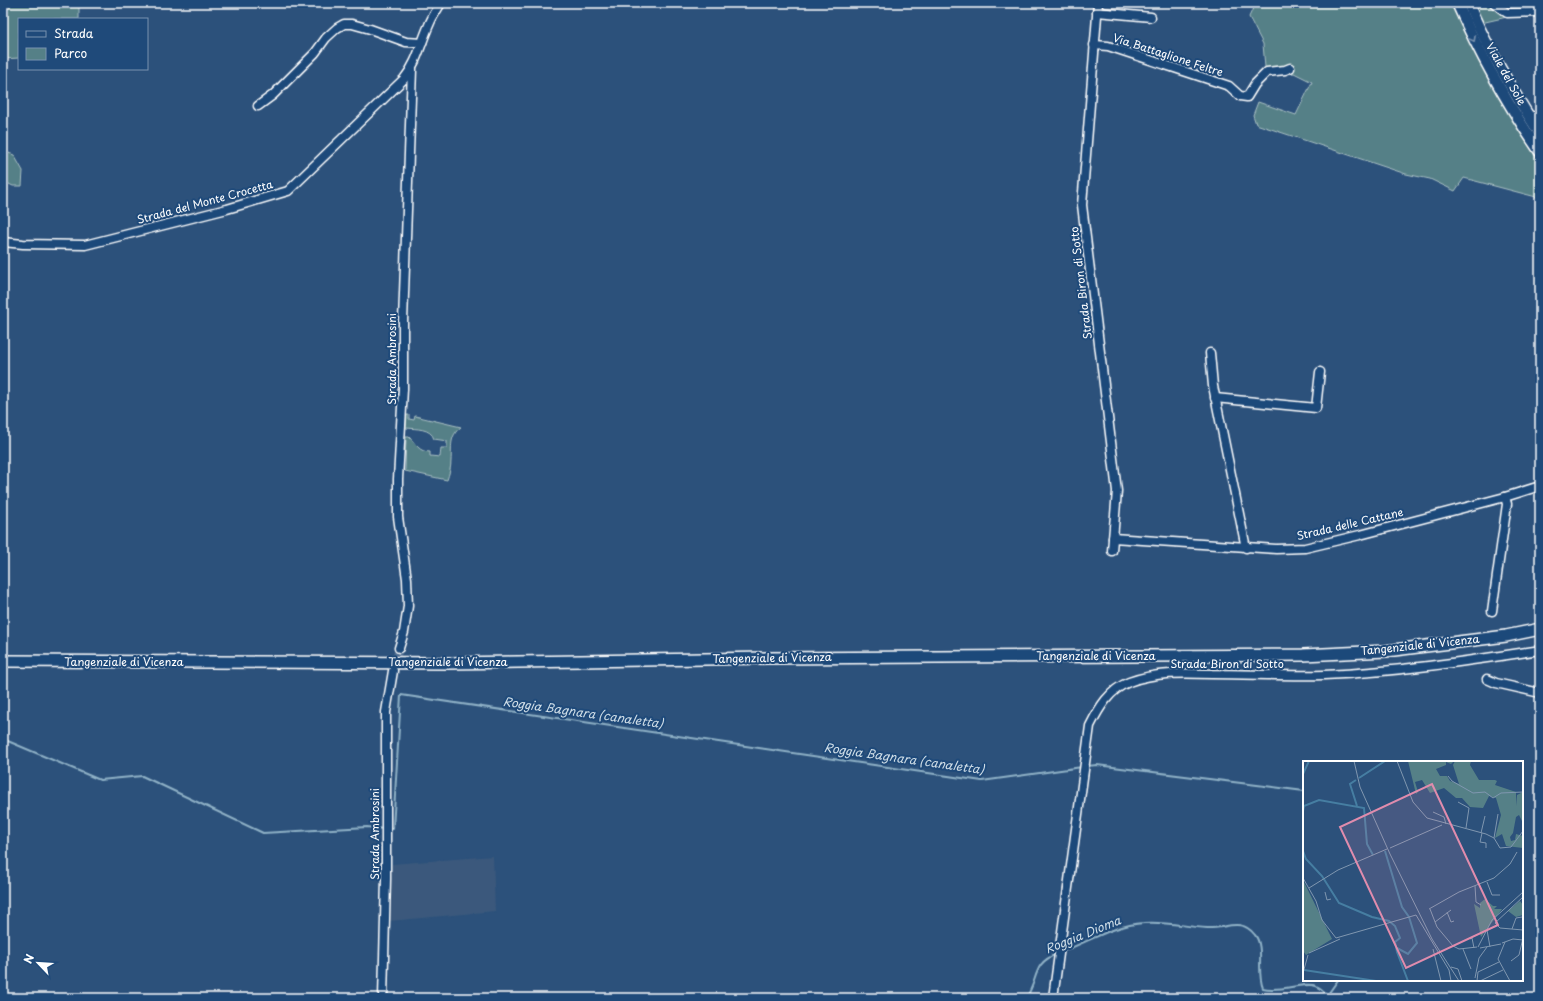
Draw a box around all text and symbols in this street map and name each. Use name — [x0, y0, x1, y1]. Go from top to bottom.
legend — [18, 18, 148, 70]
text: Strada — [54, 24, 94, 42]
street label: Via Battaglione Feltre — [1111, 29, 1226, 80]
one-way arrow — [1468, 34, 1475, 42]
street label: Viale del Sole — [1482, 39, 1531, 108]
text: Parco — [54, 44, 88, 62]
street label: Strada del Monte Crocetta — [135, 175, 275, 228]
street label: Strada Biron di Sotto — [1065, 226, 1096, 340]
street label: Strada Ambrosini — [383, 313, 400, 405]
street label: Strada delle Cattane — [1295, 503, 1405, 544]
street label: Tangenziale di Vicenza — [1360, 630, 1481, 659]
street label: Tangenziale di Vicenza — [1036, 647, 1157, 664]
street label: Tangenziale di Vicenza — [712, 648, 833, 667]
street label: Tangenziale di Vicenza — [64, 653, 185, 670]
street label: Tangenziale di Vicenza — [388, 653, 509, 670]
street label: Strada Biron di Sotto — [1170, 655, 1284, 672]
water label: Roggia Bagnara (canaletta) — [502, 692, 666, 732]
water label: Roggia Bagnara (canaletta) — [823, 738, 987, 778]
inset map — [1303, 761, 1523, 981]
street label: Strada Ambrosini — [366, 788, 383, 880]
water label: Roggia Dioma — [1042, 911, 1124, 957]
north arrow — [18, 943, 58, 983]
text: N — [19, 951, 38, 966]

